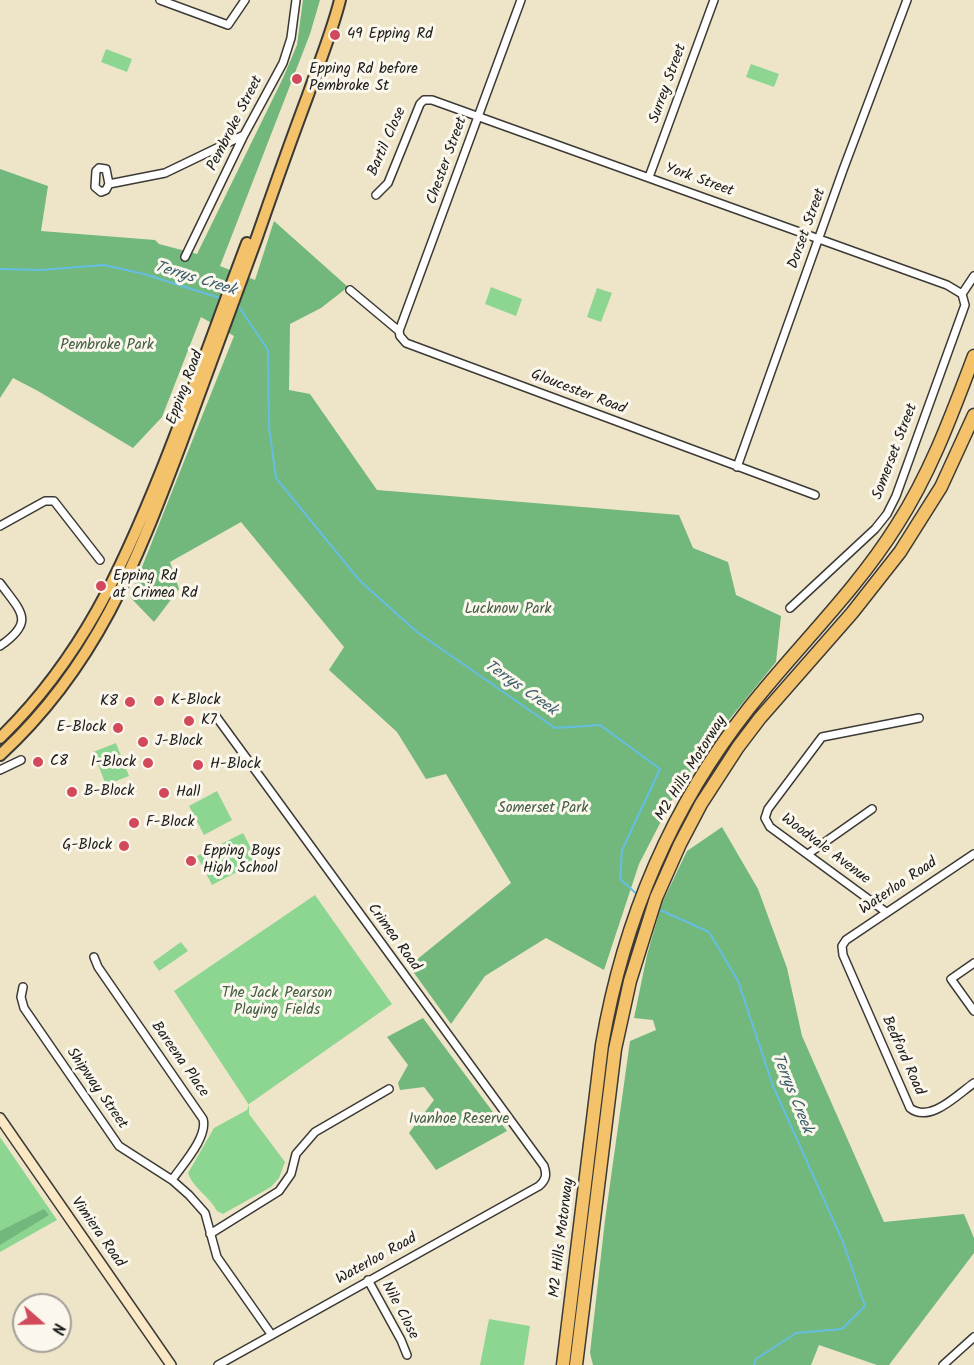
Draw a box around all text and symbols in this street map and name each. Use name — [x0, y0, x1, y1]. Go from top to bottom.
place label: 49 Epping Rd — [347, 26, 433, 44]
marker: 49 Epping Rd — [328, 28, 342, 42]
street label: Surrey Street — [646, 42, 692, 126]
place label: Epping Rd before Pembroke St — [309, 61, 418, 96]
marker: Epping Rd before Pembroke St — [290, 72, 304, 86]
street label: Pembroke Street — [204, 73, 268, 175]
street label: Bartil Close — [365, 105, 411, 179]
street label: Chester Street — [424, 115, 472, 207]
street label: York Street — [662, 160, 736, 202]
street label: Dorset Street — [785, 186, 831, 272]
water label: Terrys Creek — [152, 259, 238, 301]
park label: Pembroke Park — [60, 337, 154, 355]
street label: Epping Road — [164, 348, 208, 428]
street label: Gloucester Road — [528, 367, 628, 419]
street label: Somerset Street — [869, 401, 923, 503]
place label: Epping Rd at Crimea Rd — [113, 568, 197, 603]
marker: Epping Rd at Crimea Rd — [94, 579, 108, 593]
park label: Lucknow Park — [464, 601, 552, 619]
water label: Terrys Creek — [480, 657, 560, 721]
place label: K-Block — [171, 692, 220, 710]
place label: K8 — [100, 693, 118, 711]
marker: K-Block — [152, 694, 166, 708]
marker: K8 — [123, 695, 137, 709]
place label: K7 — [201, 712, 217, 730]
street label: M2 Hills Motorway — [652, 713, 732, 825]
marker: K7 — [182, 714, 196, 728]
place label: E-Block — [57, 719, 106, 737]
marker: E-Block — [111, 721, 125, 735]
place label: J-Block — [155, 733, 203, 751]
marker: J-Block — [136, 735, 150, 749]
place label: C8 — [50, 753, 68, 771]
place label: I-Block — [91, 754, 136, 772]
marker: C8 — [31, 755, 45, 769]
marker: I-Block — [141, 756, 155, 770]
place label: H-Block — [210, 756, 261, 774]
marker: H-Block — [191, 758, 205, 772]
place label: B-Block — [84, 783, 134, 801]
place label: Hall — [176, 784, 200, 802]
marker: B-Block — [65, 785, 79, 799]
marker: Hall — [157, 786, 171, 800]
park label: Somerset Park — [498, 800, 588, 818]
street label: Woodvale Avenue — [777, 811, 873, 889]
place label: F-Block — [146, 814, 194, 832]
marker: F-Block — [127, 816, 141, 830]
place label: G-Block — [62, 837, 112, 855]
marker: G-Block — [117, 839, 131, 853]
place label: Epping Boys High School — [203, 843, 281, 878]
marker: Epping Boys High School — [184, 854, 198, 868]
street label: Waterloo Road — [857, 854, 941, 920]
street label: Crimea Road — [362, 901, 424, 975]
park label: The Jack Pearson Playing Fields — [222, 985, 332, 1020]
street label: Bedford Road — [877, 1014, 927, 1098]
street label: Bareena Place — [146, 1019, 212, 1101]
street label: Shipway Street — [61, 1045, 131, 1133]
water label: Terrys Creek — [766, 1052, 816, 1136]
park label: Ivanhoe Reserve — [409, 1111, 509, 1129]
street label: M2 Hills Motorway — [547, 1177, 579, 1299]
street label: Vimiera Road — [66, 1194, 128, 1272]
street label: Waterloo Road — [333, 1230, 421, 1290]
street label: Nile Close — [376, 1279, 422, 1343]
north arrow — [12, 1293, 72, 1353]
text: N — [44, 1320, 71, 1338]

